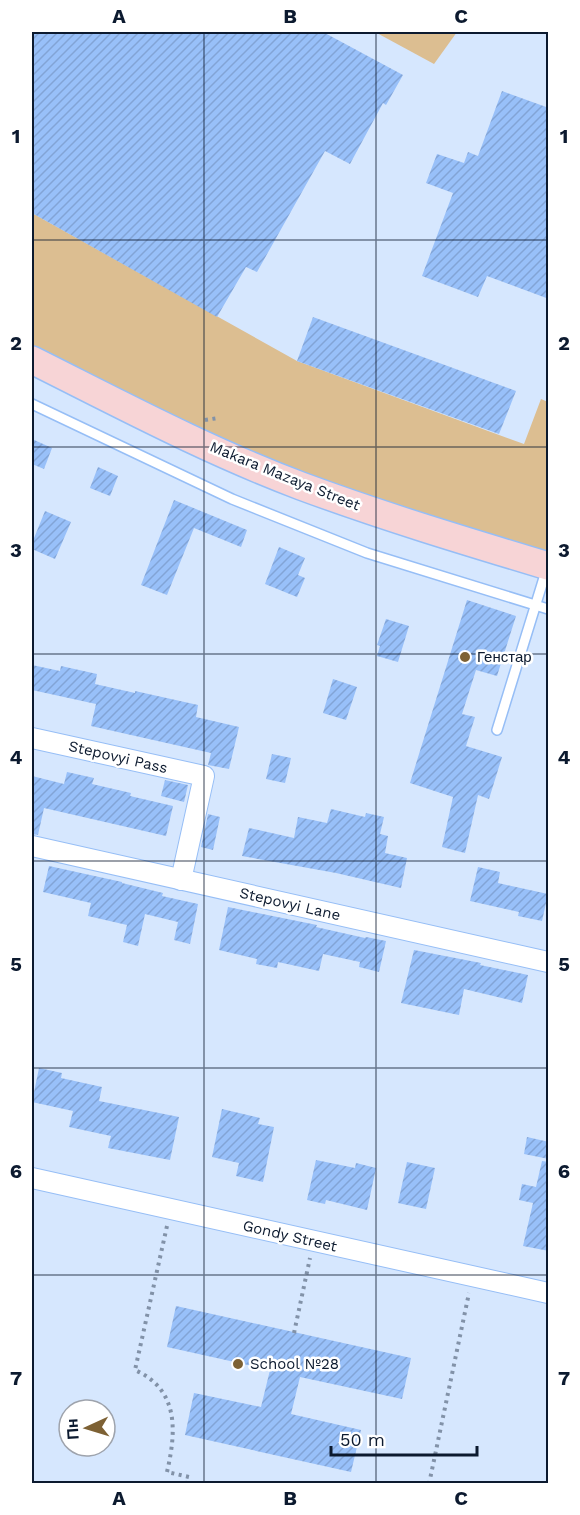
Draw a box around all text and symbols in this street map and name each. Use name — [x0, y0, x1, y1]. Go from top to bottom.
text: A — [112, 4, 126, 28]
text: B — [283, 4, 297, 28]
text: C — [454, 4, 468, 28]
text: 1 — [12, 124, 20, 148]
text: 1 — [560, 124, 568, 148]
text: 2 — [10, 331, 22, 355]
text: 2 — [558, 331, 570, 355]
street label: Makara Mazaya Street — [207, 438, 363, 515]
text: 3 — [10, 538, 22, 562]
text: 3 — [558, 538, 570, 562]
place label: Генстар — [477, 648, 532, 666]
marker: Генстар — [458, 650, 472, 664]
street label: Stepovyi Pass — [67, 737, 169, 777]
text: 4 — [10, 745, 23, 769]
text: 4 — [558, 745, 571, 769]
street label: Stepovyi Lane — [238, 884, 342, 924]
text: 5 — [10, 952, 22, 976]
text: 5 — [558, 952, 570, 976]
text: 6 — [10, 1159, 22, 1183]
text: 6 — [558, 1159, 570, 1183]
street label: Gondy Street — [241, 1216, 340, 1256]
place label: School №28 — [250, 1355, 339, 1373]
marker: School №28 — [231, 1357, 245, 1371]
text: 7 — [10, 1366, 22, 1390]
text: 7 — [558, 1366, 570, 1390]
north arrow — [57, 1398, 117, 1458]
text: Пн — [62, 1418, 83, 1440]
scale bar — [331, 1419, 476, 1457]
text: 50 m — [340, 1429, 385, 1450]
text: A — [112, 1486, 126, 1510]
text: B — [283, 1486, 297, 1510]
text: C — [454, 1486, 468, 1510]

